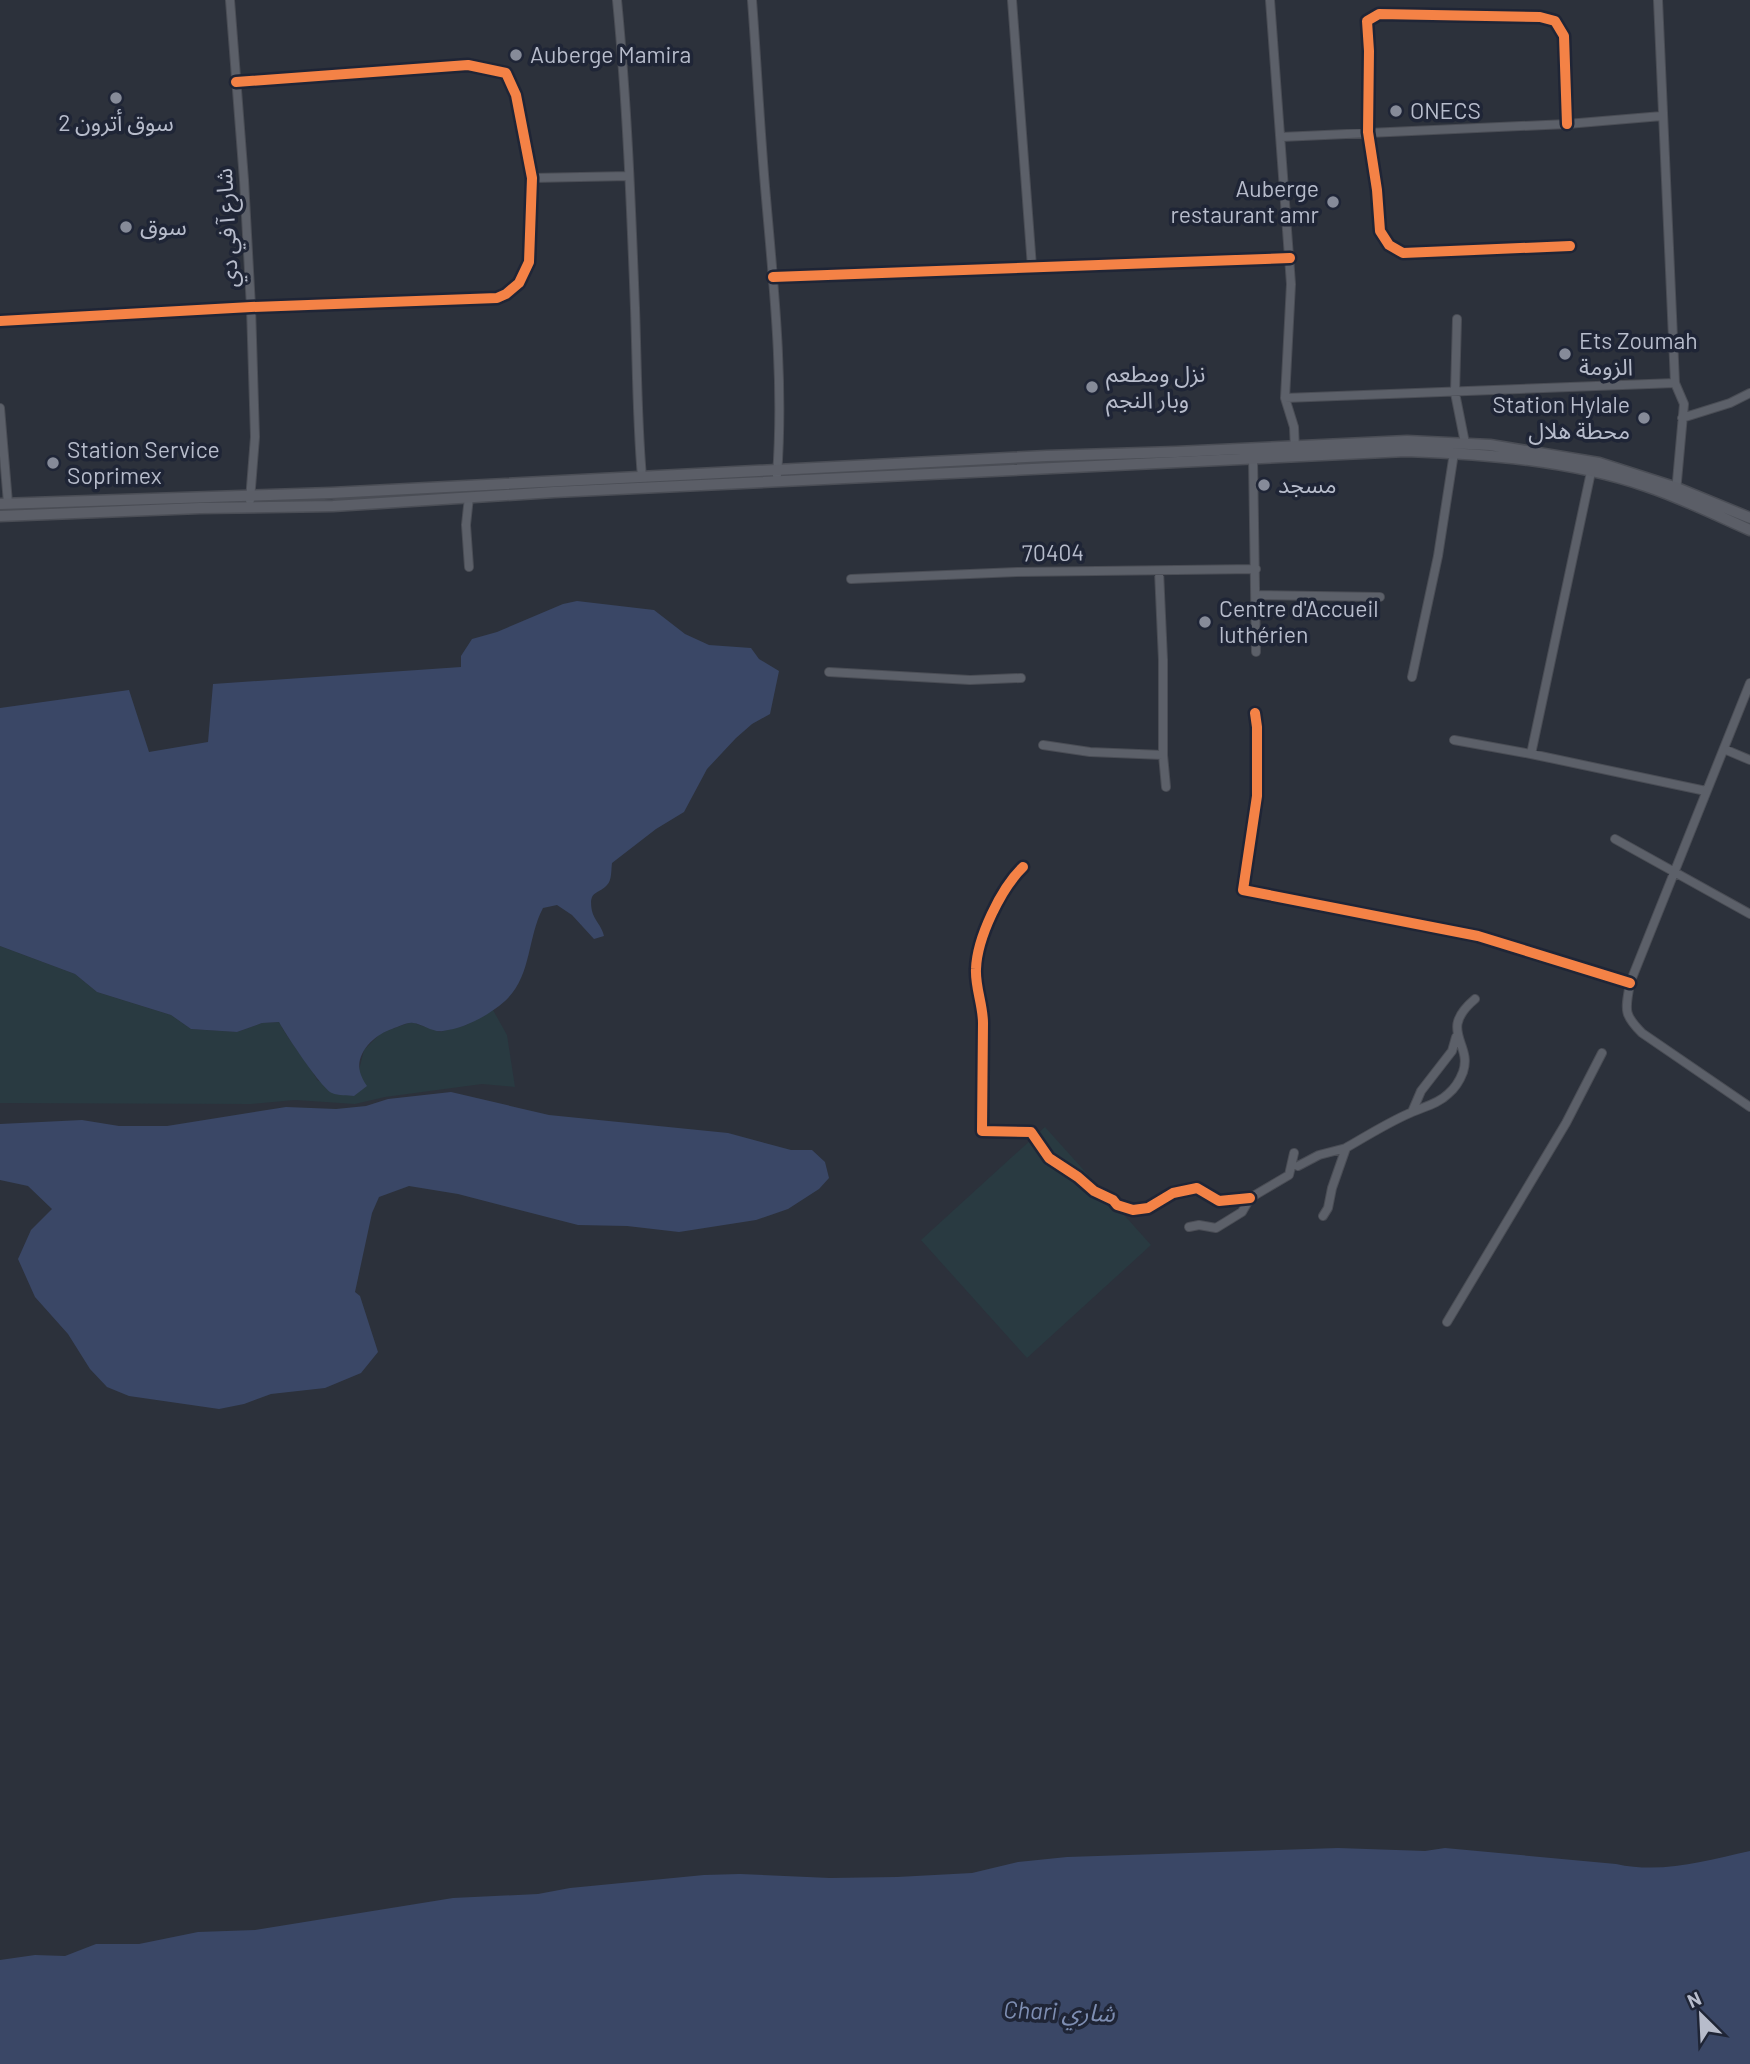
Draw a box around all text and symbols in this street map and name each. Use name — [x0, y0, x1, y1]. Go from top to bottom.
place label: Auberge Mamira — [530, 40, 691, 68]
marker: Auberge Mamira — [508, 47, 524, 63]
marker: سوق أترون 2 — [108, 90, 124, 106]
place label: ONECS — [1410, 96, 1481, 124]
marker: ONECS — [1388, 103, 1404, 119]
place label: سوق أترون 2 — [58, 108, 174, 137]
street label: شارع آ في دي — [209, 167, 247, 289]
place label: Auberge restaurant amr — [1171, 174, 1320, 228]
marker: Auberge restaurant amr — [1325, 194, 1341, 210]
place label: سوق — [140, 212, 187, 241]
marker: سوق — [118, 219, 134, 235]
place label: Ets Zoumah الزومة — [1579, 326, 1698, 381]
marker: Ets Zoumah الزومة — [1557, 346, 1573, 362]
place label: نزل ومطعم وبار النجم — [1106, 359, 1205, 417]
marker: نزل ومطعم وبار النجم — [1084, 379, 1100, 395]
place label: Station Hylale محطة هلال — [1493, 390, 1630, 445]
marker: Station Hylale محطة هلال — [1636, 410, 1652, 426]
place label: Station Service Soprimex — [67, 435, 220, 489]
marker: Station Service Soprimex — [45, 455, 61, 471]
place label: مسجد — [1278, 470, 1337, 498]
marker: مسجد — [1256, 477, 1272, 493]
street label: 70404 — [1022, 537, 1084, 567]
place label: Centre d'Accueil luthérien — [1219, 594, 1379, 648]
marker: Centre d'Accueil luthérien — [1197, 614, 1213, 630]
north arrow — [1666, 1980, 1736, 2050]
text: N — [1683, 1986, 1704, 2012]
water label: Chari شاري — [1003, 1994, 1115, 2033]

